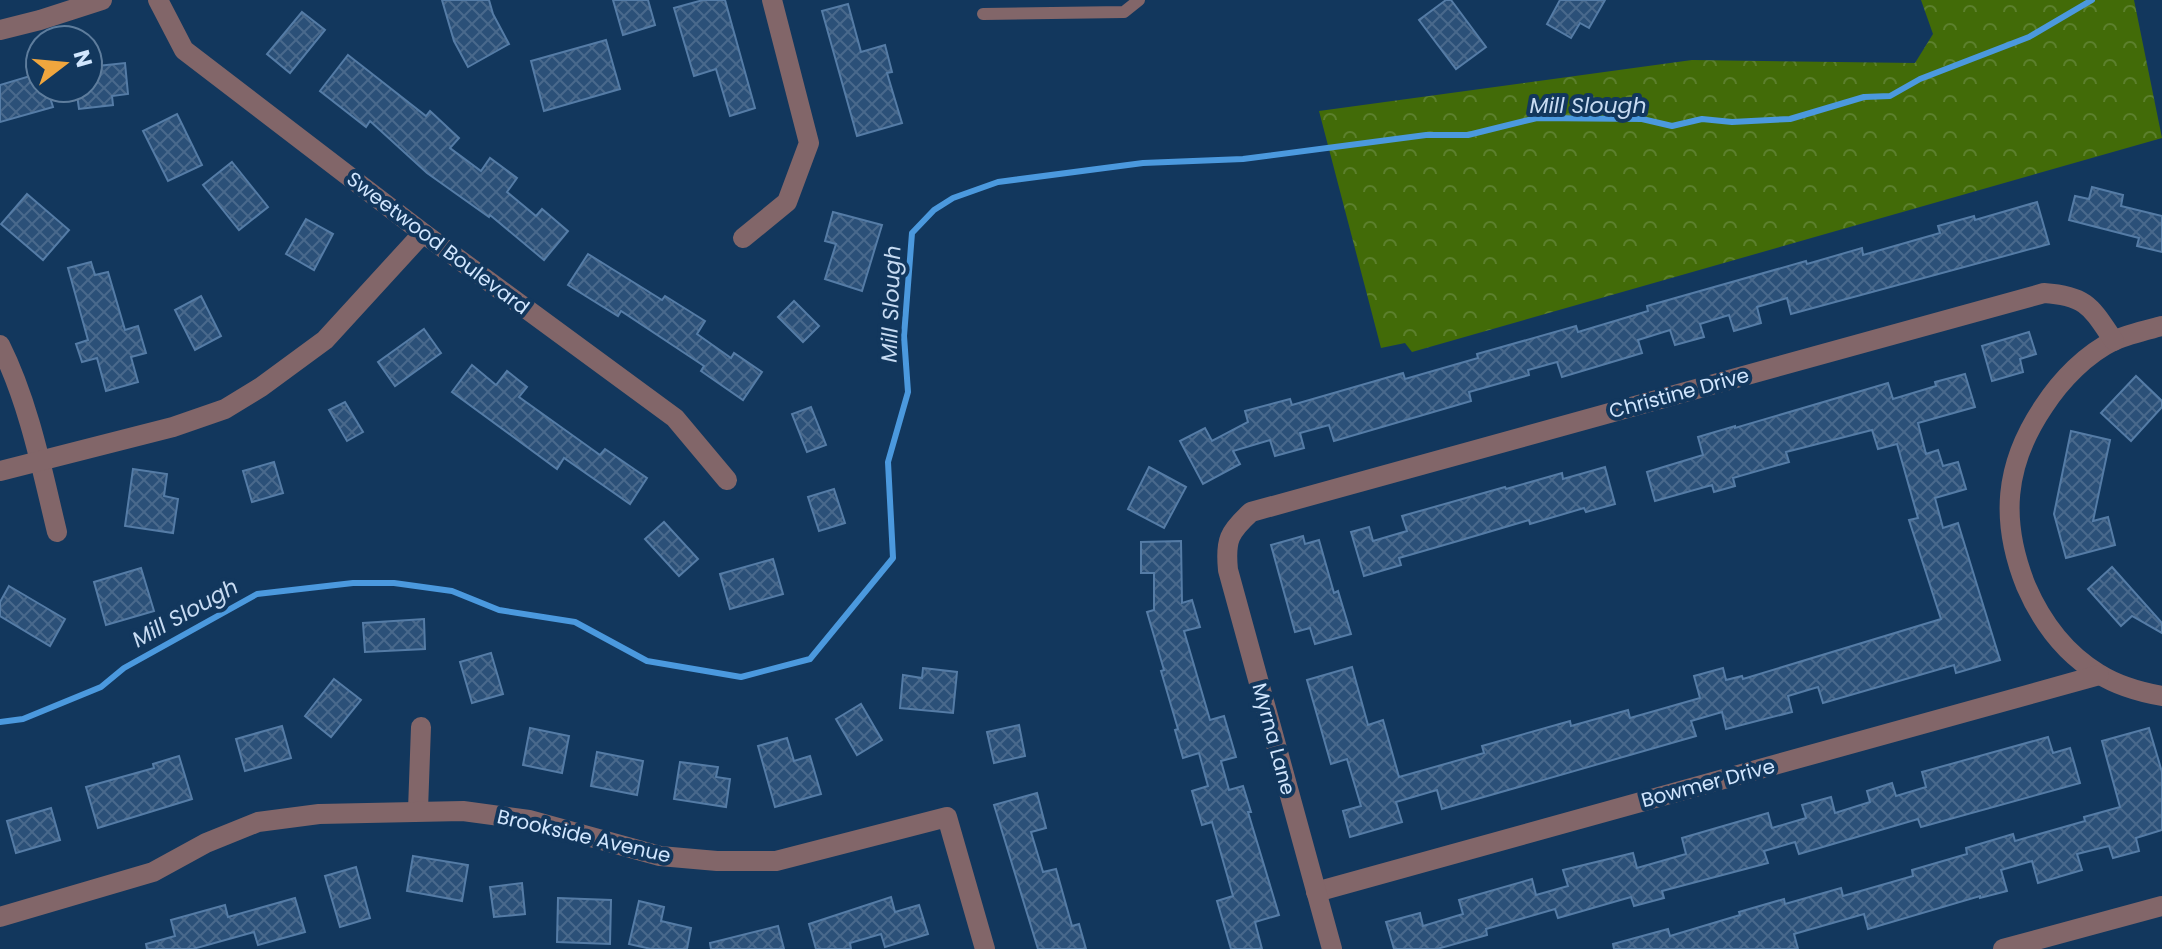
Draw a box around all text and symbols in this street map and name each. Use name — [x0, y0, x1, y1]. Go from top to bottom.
north arrow — [24, 24, 104, 104]
text: N — [66, 46, 100, 71]
water label: Mill Slough — [1529, 90, 1647, 121]
street label: Sweetwood Boulevard — [341, 165, 535, 321]
water label: Mill Slough — [873, 245, 909, 363]
street label: Christine Drive — [1606, 361, 1752, 425]
water label: Mill Slough — [126, 571, 244, 655]
street label: Myrna Lane — [1246, 680, 1302, 798]
street label: Bowmer Drive — [1638, 752, 1778, 814]
street label: Brookside Avenue — [494, 802, 674, 870]

